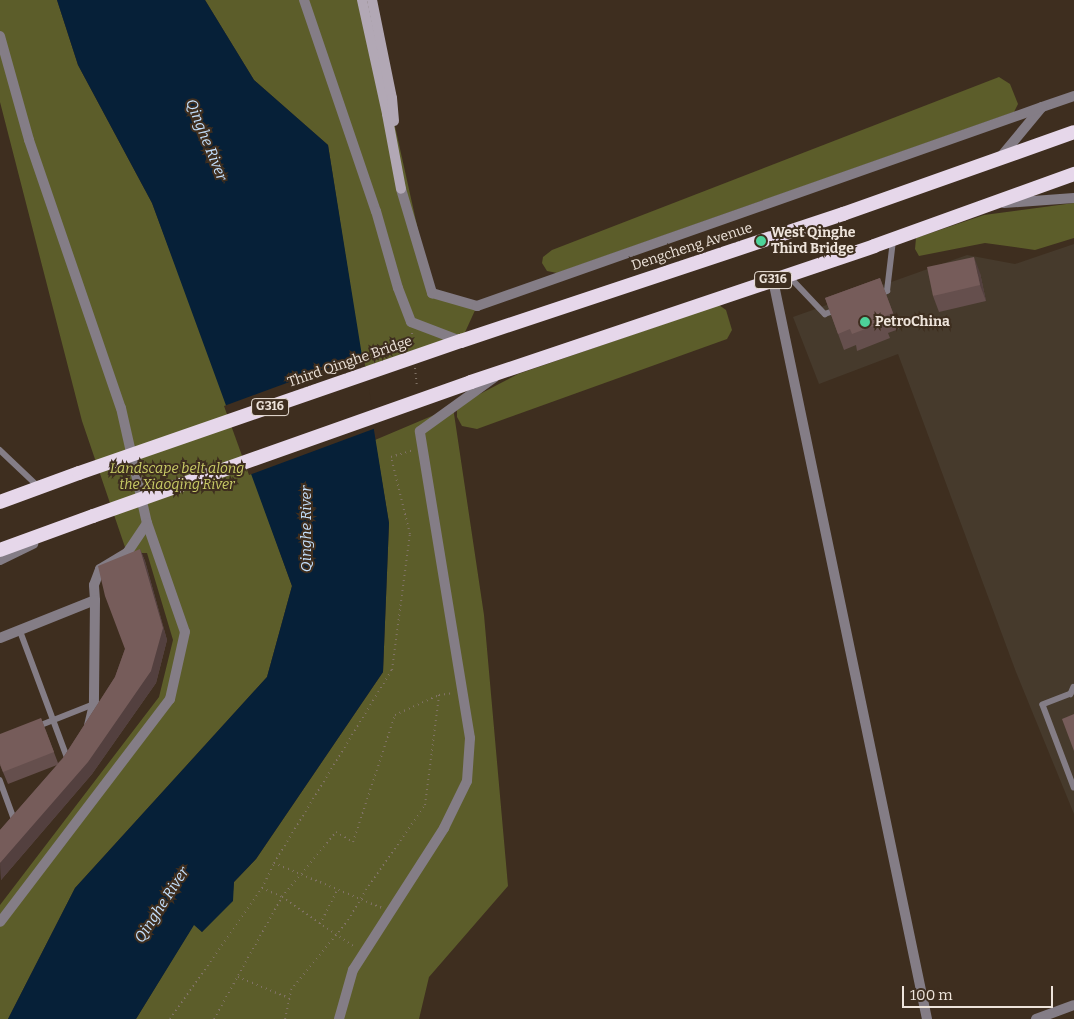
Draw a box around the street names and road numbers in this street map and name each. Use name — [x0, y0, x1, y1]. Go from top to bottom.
street label: Dengcheng Avenue — [629, 220, 755, 274]
road number: G316 — [753, 270, 793, 290]
street label: Third Qinghe Bridge — [285, 333, 415, 391]
road number: G316 — [250, 398, 290, 417]

